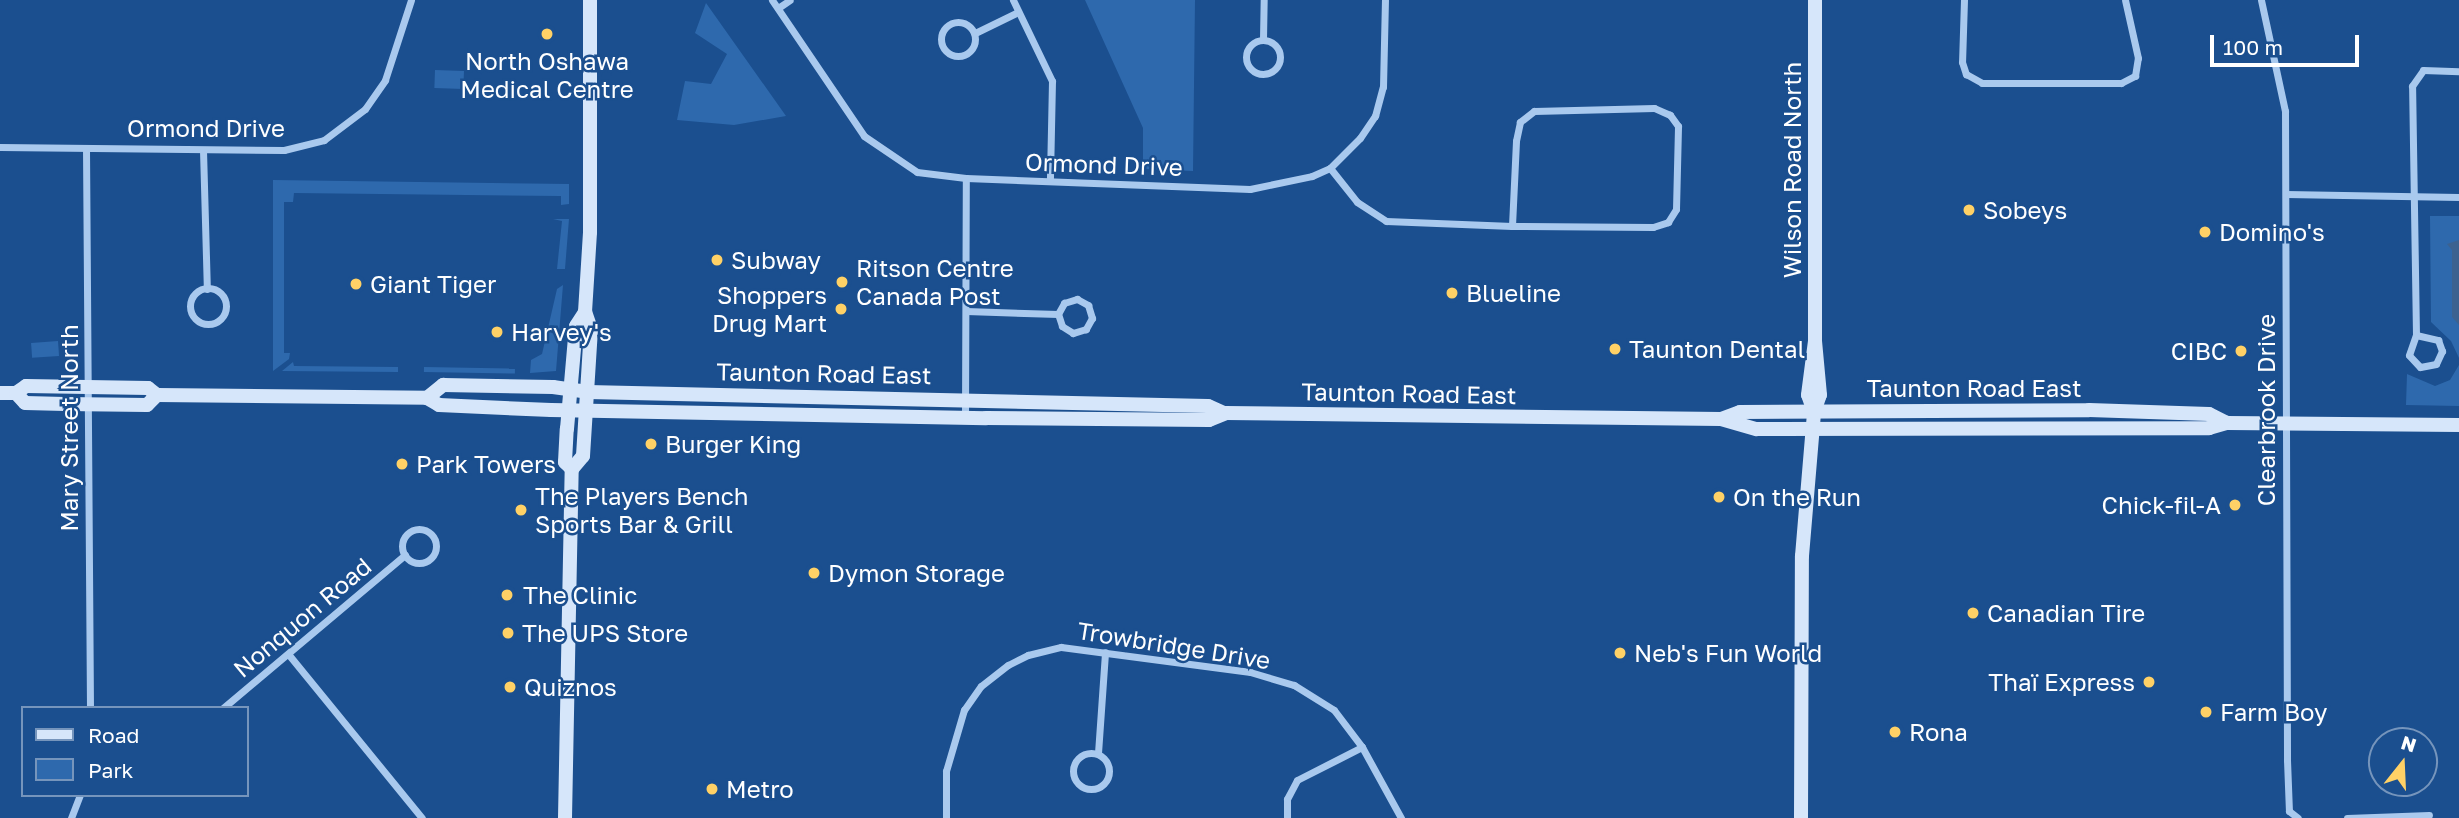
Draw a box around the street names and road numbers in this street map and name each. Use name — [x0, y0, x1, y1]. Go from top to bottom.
street label: Wilson Road North — [1778, 62, 1806, 278]
street label: Ormond Drive — [127, 114, 285, 142]
street label: Ormond Drive — [1025, 147, 1183, 181]
street label: Clearbrook Drive — [2252, 314, 2280, 506]
street label: Mary Street North — [55, 324, 83, 532]
street label: Taunton Road East — [716, 357, 932, 389]
street label: Taunton Road East — [1866, 374, 2082, 402]
street label: Taunton Road East — [1301, 377, 1517, 409]
street label: Nonquon Road — [227, 551, 377, 683]
street label: Trowbridge Drive — [1075, 616, 1273, 674]

